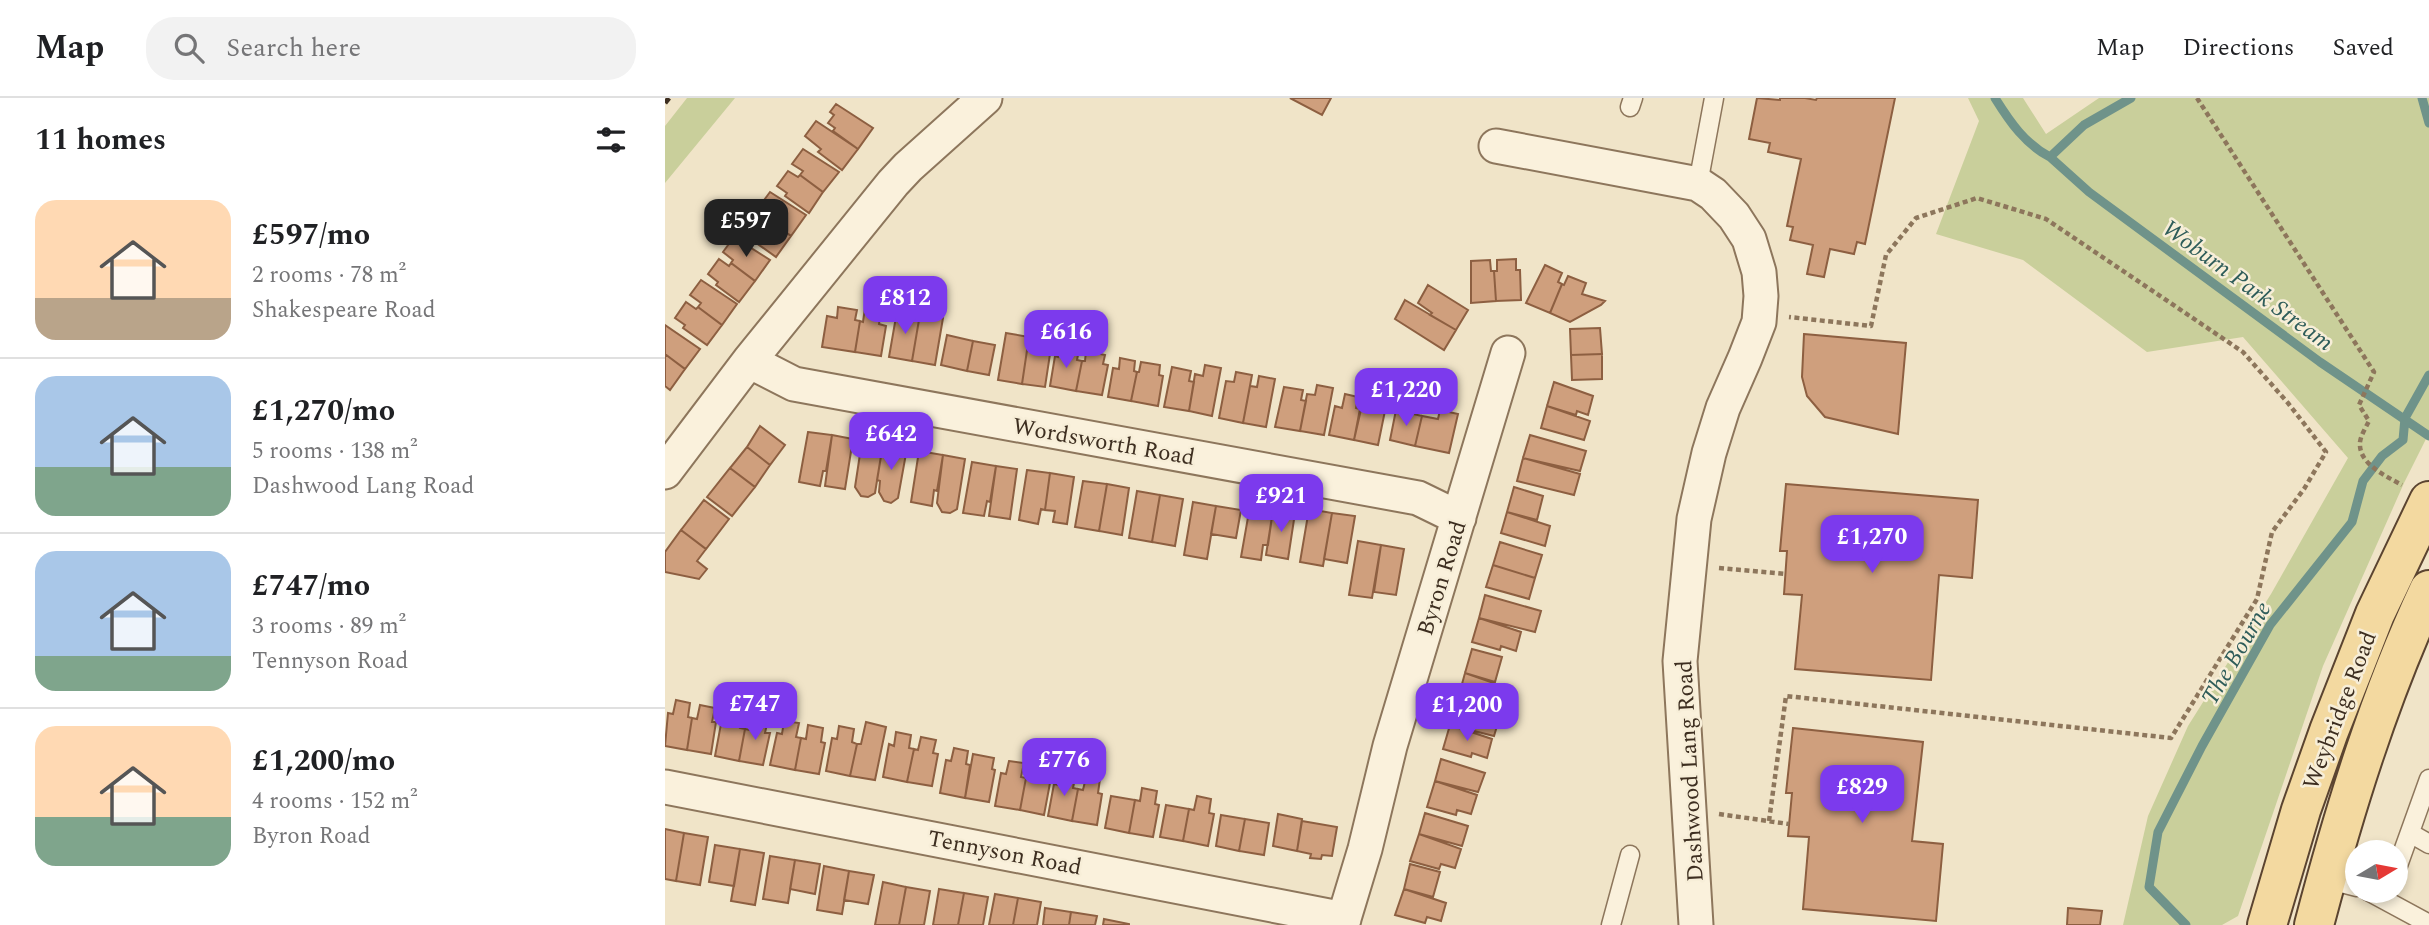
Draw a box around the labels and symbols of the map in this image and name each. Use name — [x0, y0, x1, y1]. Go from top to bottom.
pin: £597 — [705, 200, 787, 259]
water label: Woburn Park Stream — [2154, 211, 2341, 361]
pin: £812 — [864, 276, 946, 336]
pin: £616 — [1025, 310, 1107, 370]
pin: £1,220 — [1349, 368, 1463, 428]
street label: Wordsworth Road — [1010, 409, 1198, 476]
pin: £642 — [850, 412, 932, 472]
pin: £921 — [1240, 474, 1322, 534]
street label: Byron Road — [1408, 516, 1477, 640]
pin: £1,270 — [1815, 516, 1929, 575]
water label: The Bourne — [2193, 595, 2281, 712]
street label: Weybridge Road — [2294, 626, 2387, 795]
street label: Dashwood Lang Road — [1667, 659, 1714, 883]
pin: £747 — [714, 682, 796, 742]
pin: £1,200 — [1410, 684, 1524, 743]
pin: £776 — [1023, 738, 1105, 798]
pin: £829 — [1821, 766, 1903, 825]
street label: Tennyson Road — [925, 821, 1085, 886]
north arrow — [2345, 840, 2408, 903]

